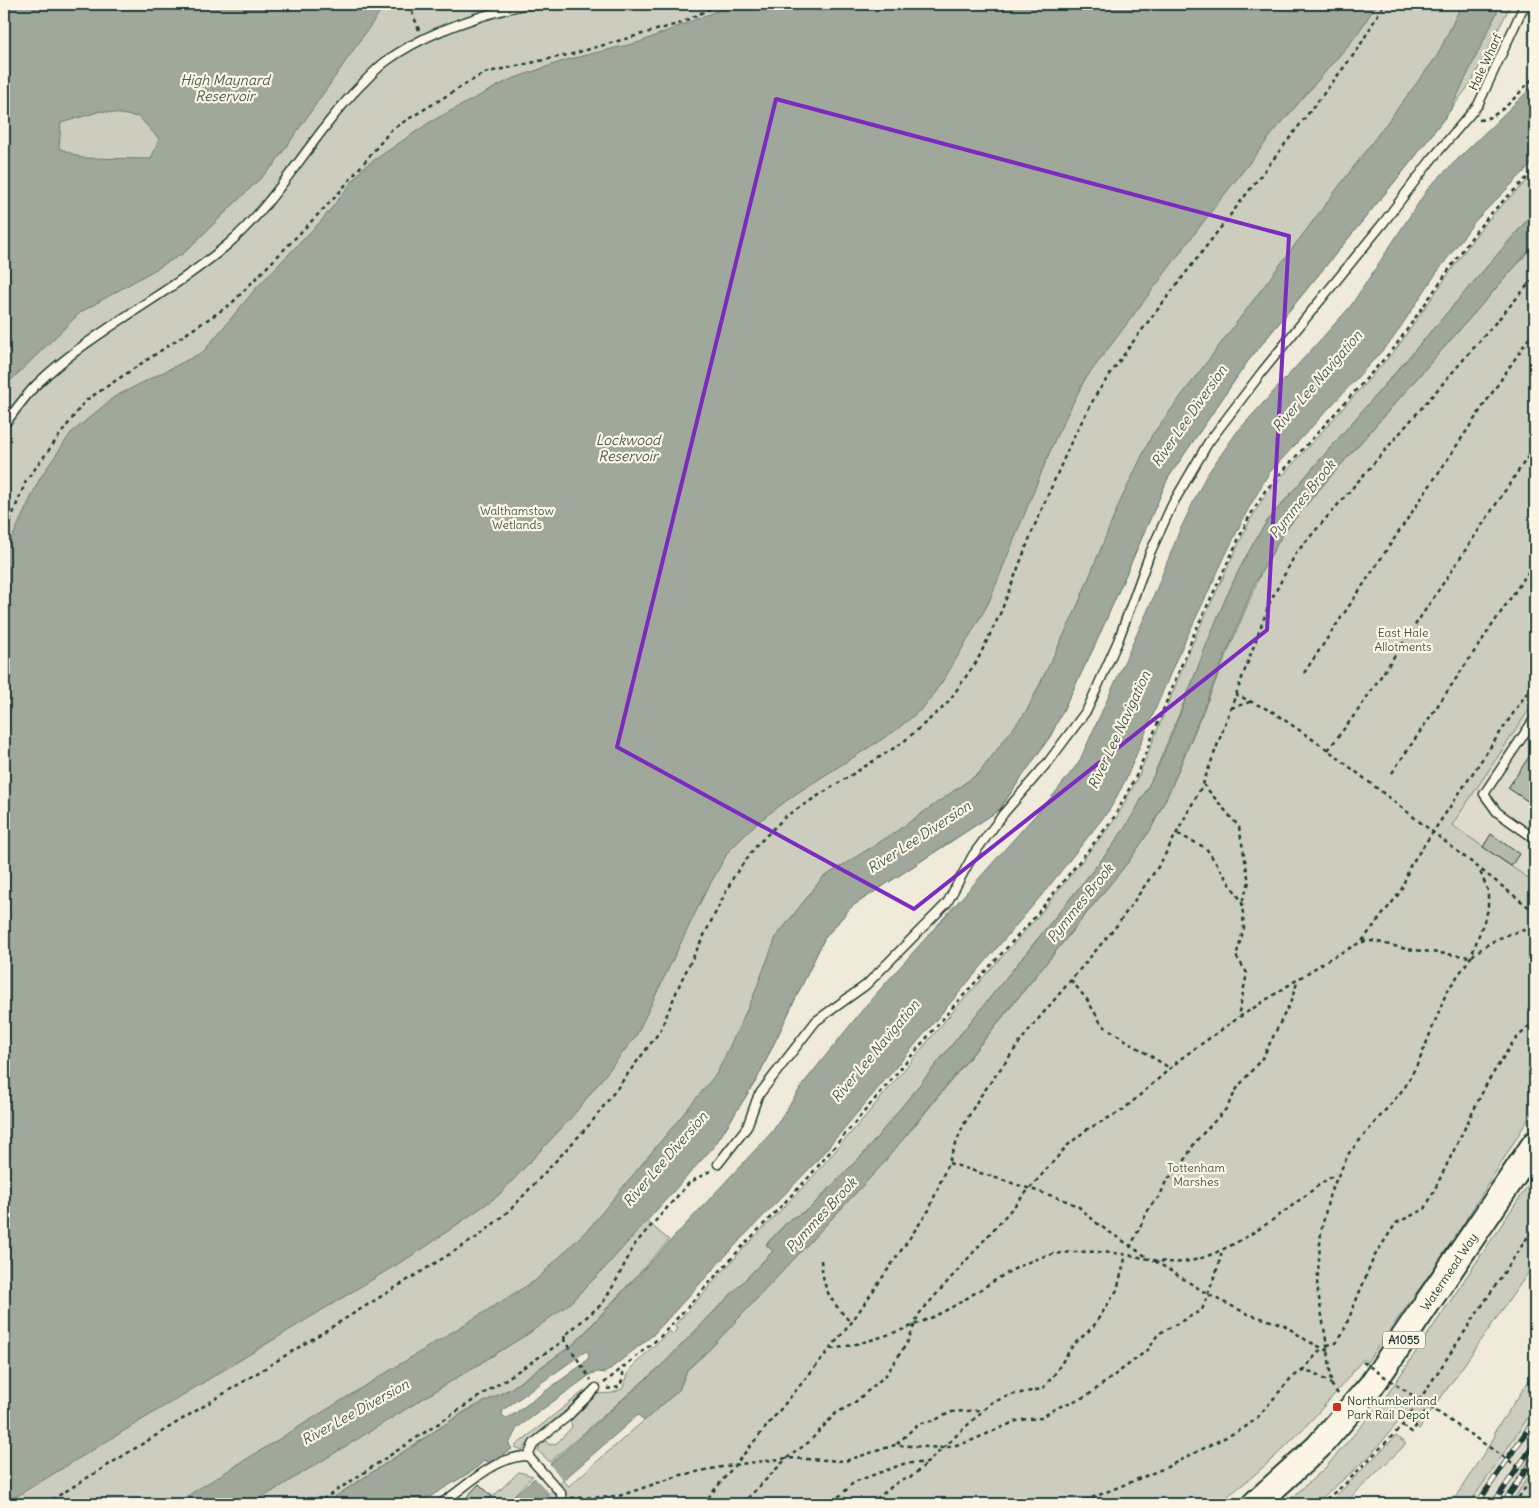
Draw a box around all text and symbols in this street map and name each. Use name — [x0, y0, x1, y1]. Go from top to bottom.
street label: Hale Wharf — [1465, 30, 1505, 93]
water label: High Maynard Reservoir — [180, 71, 271, 105]
water label: River Lee Navigation — [1268, 326, 1366, 435]
water label: River Lee Diversion — [1147, 361, 1231, 470]
water label: Lockwood Reservoir — [596, 431, 662, 465]
water label: Pymmes Brook — [1265, 455, 1340, 542]
park label: Walthamstow Wetlands — [480, 503, 555, 532]
park label: East Hale Allotments — [1374, 625, 1432, 654]
water label: River Lee Navigation — [1084, 667, 1155, 792]
water label: River Lee Diversion — [864, 796, 975, 877]
water label: Pymmes Brook — [1043, 859, 1118, 946]
water label: River Lee Navigation — [827, 995, 924, 1106]
water label: River Lee Diversion — [619, 1107, 712, 1210]
park label: Tottenham Marshes — [1167, 1160, 1225, 1189]
water label: Pymmes Brook — [782, 1173, 861, 1256]
street label: Watermead Way — [1417, 1230, 1480, 1313]
road number: A1055 — [1383, 1332, 1425, 1348]
water label: River Lee Diversion — [298, 1375, 412, 1449]
place label: Northumberland Park Rail Depot — [1347, 1393, 1437, 1422]
marker: Northumberland Park Rail Depot — [1331, 1401, 1343, 1413]

